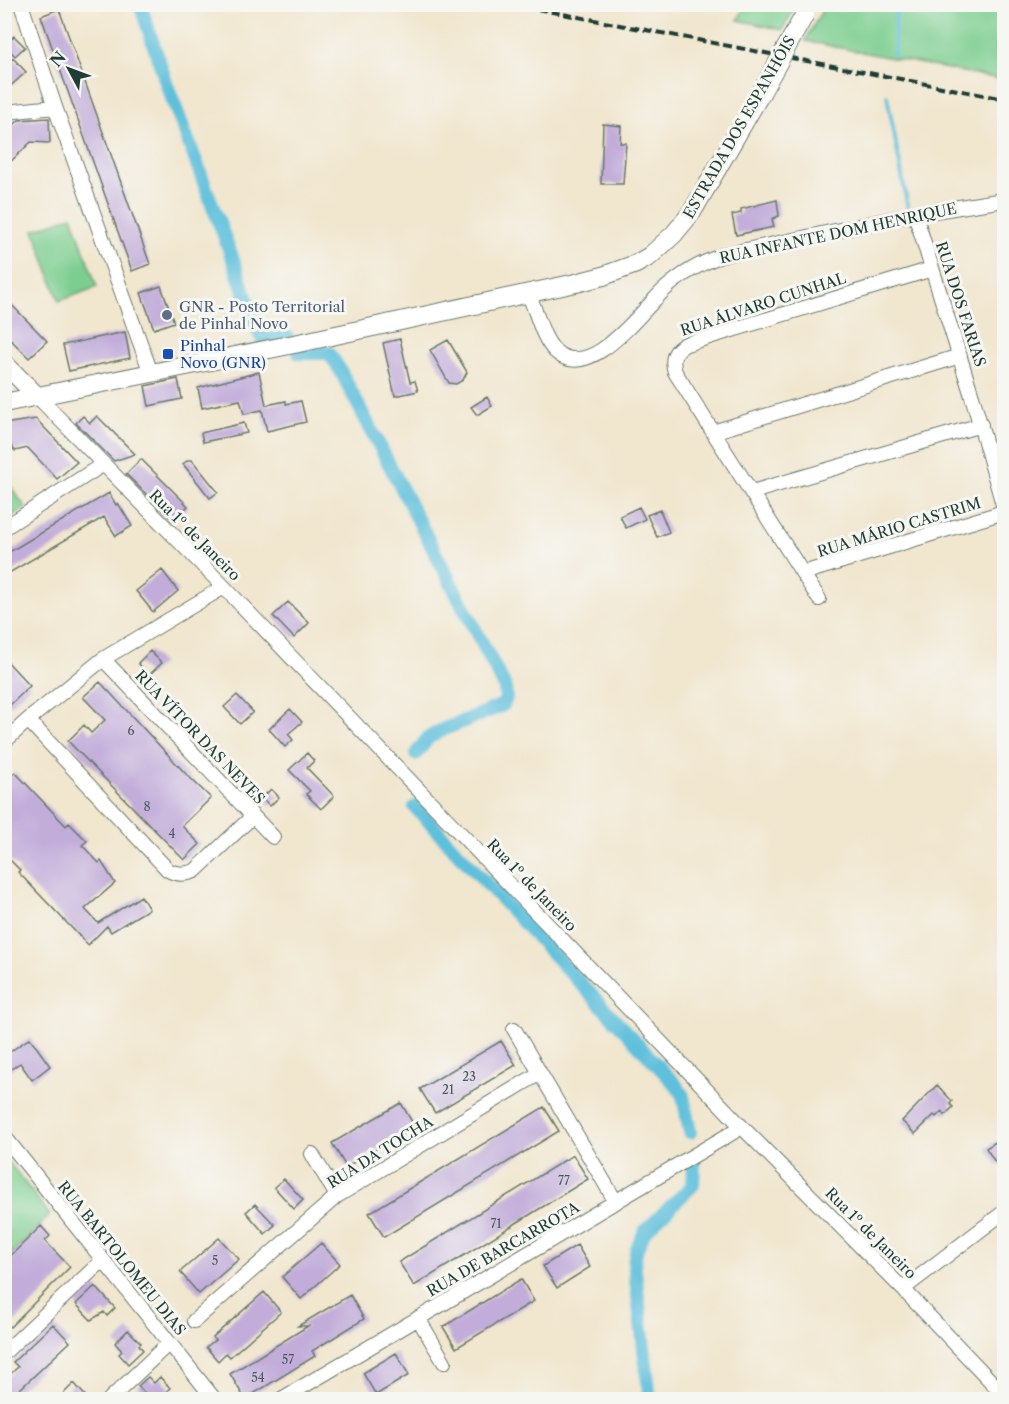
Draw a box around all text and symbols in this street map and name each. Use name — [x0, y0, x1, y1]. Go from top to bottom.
street label: ESTRADA DOS ESPANHÓIS — [679, 32, 799, 222]
north arrow — [39, 39, 99, 99]
text: N — [46, 47, 70, 71]
street label: RUA INFANTE DOM HENRIQUE — [718, 199, 958, 267]
street label: RUA DOS FARIAS — [932, 239, 990, 369]
street label: RUA ÁLVARO CUNHAL — [678, 268, 848, 340]
place label: GNR - Posto Territorial de Pinhal Novo — [179, 297, 346, 333]
marker: GNR - Posto Territorial de Pinhal Novo — [160, 308, 174, 322]
place label: Pinhal Novo (GNR) — [180, 336, 266, 372]
marker: Pinhal Novo (GNR) — [161, 347, 175, 361]
street label: Rua 1º de Janeiro — [145, 485, 245, 585]
street label: RUA MÁRIO CASTRIM — [815, 493, 983, 561]
street label: RUA VÍTOR DAS NEVES — [131, 666, 269, 808]
house number: 6 — [127, 723, 135, 738]
house number: 8 — [143, 799, 151, 814]
house number: 4 — [169, 826, 176, 841]
street label: Rua 1º de Janeiro — [483, 835, 581, 935]
house number: 23 — [462, 1069, 476, 1084]
house number: 21 — [442, 1082, 454, 1097]
street label: RUA DA TOCHA — [323, 1111, 437, 1192]
house number: 77 — [558, 1173, 570, 1188]
street label: RUA BARTOLOMEU DIAS — [54, 1177, 190, 1339]
street label: Rua 1º de Janeiro — [821, 1183, 921, 1283]
street label: RUA DE BARCARROTA — [423, 1197, 583, 1300]
house number: 71 — [491, 1216, 501, 1231]
house number: 5 — [212, 1253, 218, 1268]
house number: 57 — [282, 1352, 294, 1367]
house number: 54 — [251, 1370, 265, 1385]

